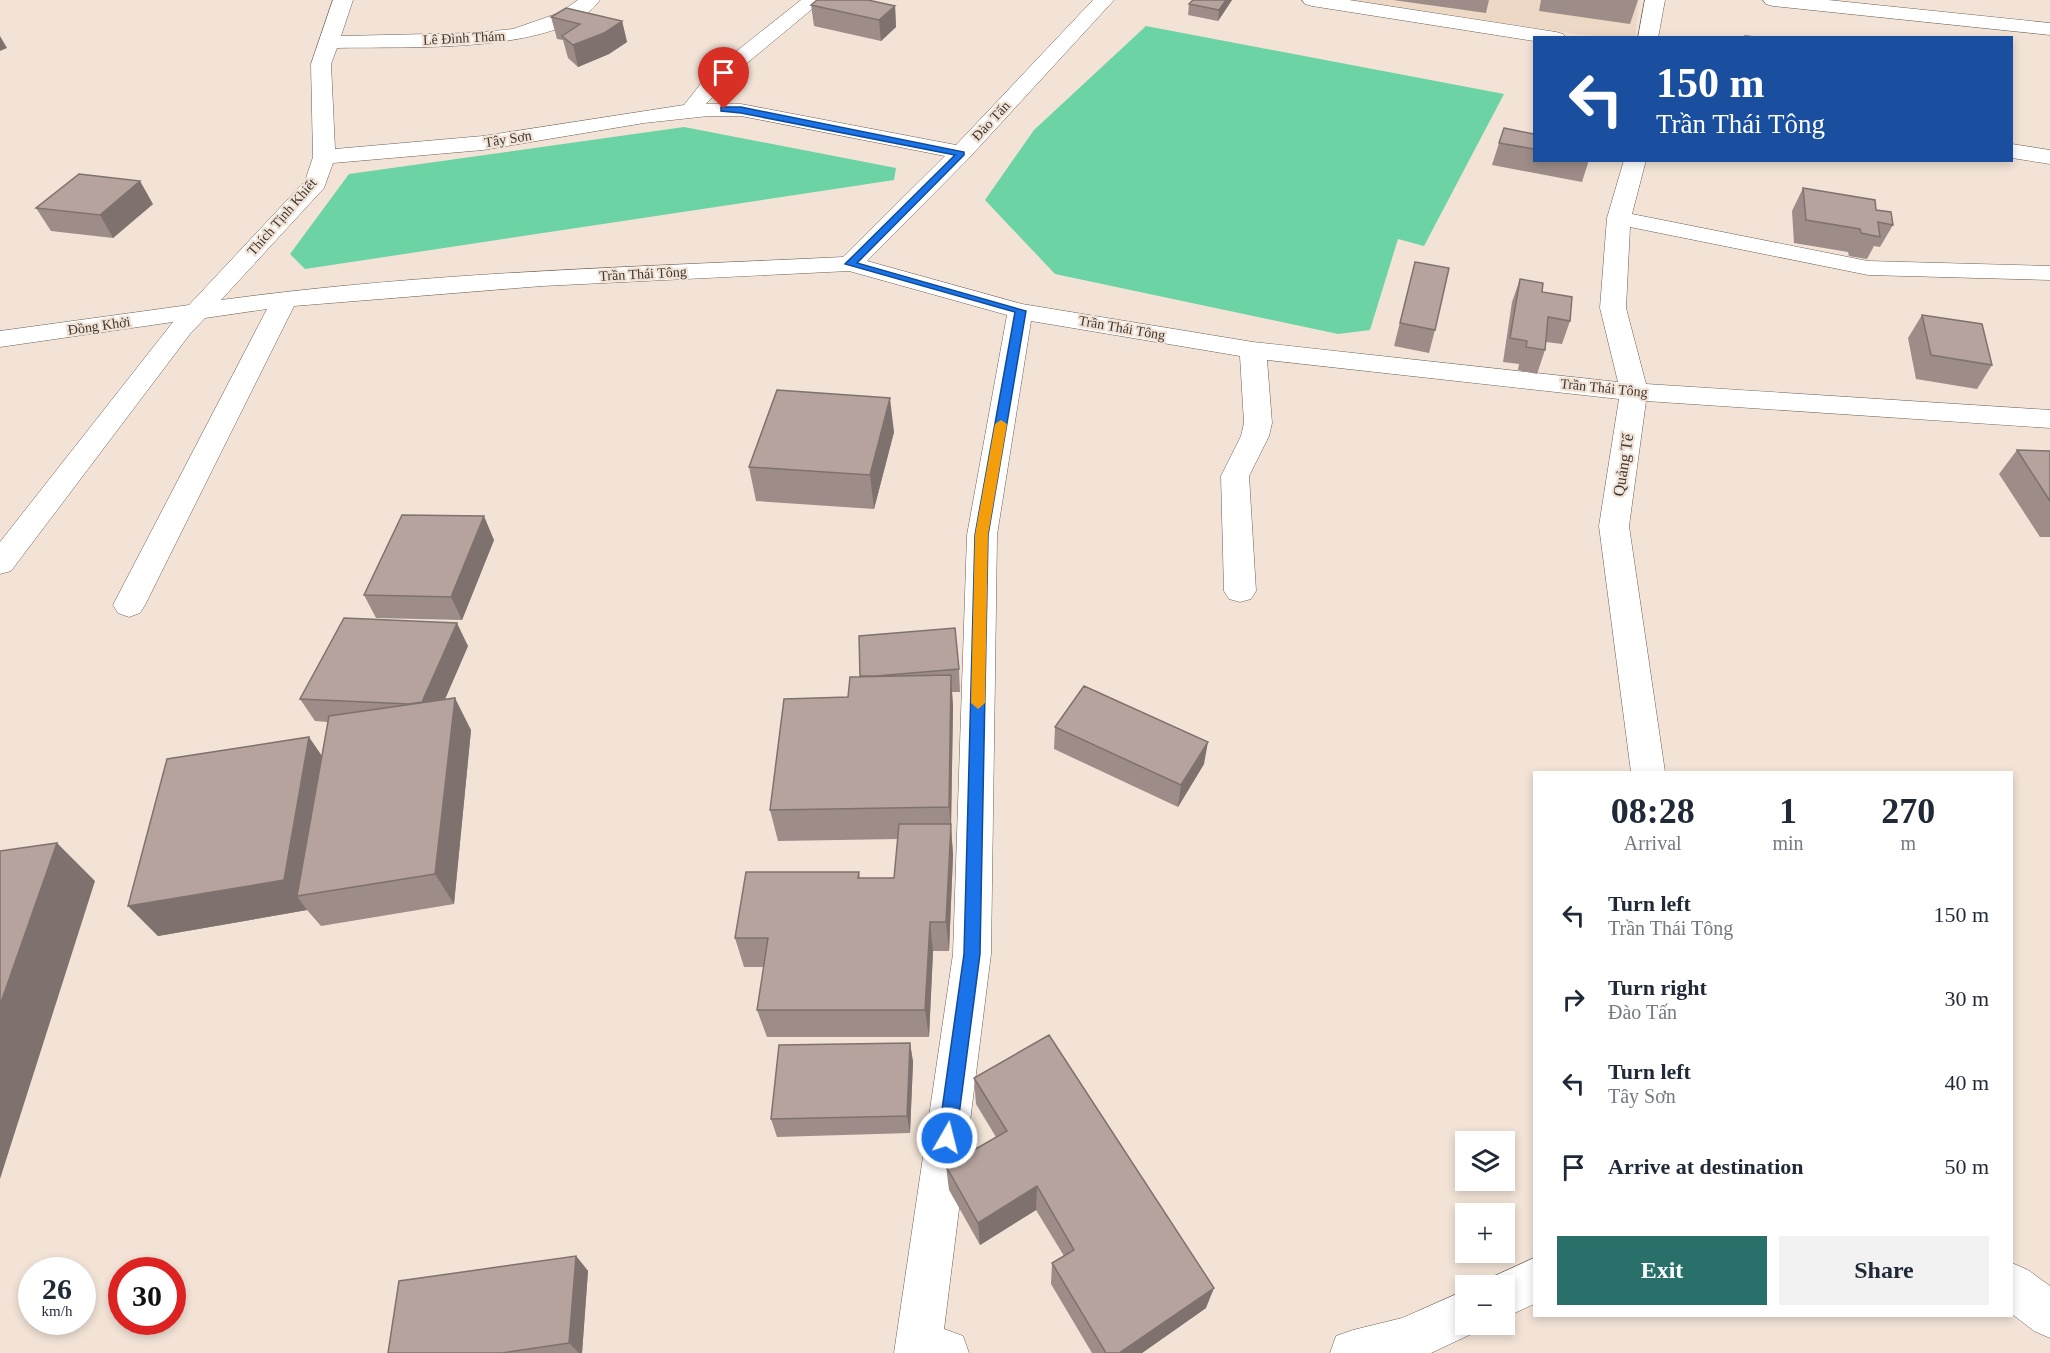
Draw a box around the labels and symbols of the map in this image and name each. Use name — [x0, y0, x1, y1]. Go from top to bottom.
street label: Lê Đình Thám — [423, 28, 506, 48]
pin — [698, 47, 749, 109]
street label: Đào Tấn — [969, 98, 1013, 144]
street label: Tây Sơn — [483, 128, 533, 150]
street label: Thích Tịnh Khiết — [245, 175, 320, 259]
street label: Trần Thái Tông — [599, 264, 687, 284]
street label: Trần Thái Tông — [1078, 313, 1166, 343]
street label: Đồng Khởi — [67, 314, 131, 338]
street label: Trần Thái Tông — [1560, 376, 1648, 400]
street label: Quảng Tế — [1610, 432, 1637, 498]
position arrow — [915, 1106, 979, 1170]
speed limit sign: 30 — [108, 1257, 186, 1335]

